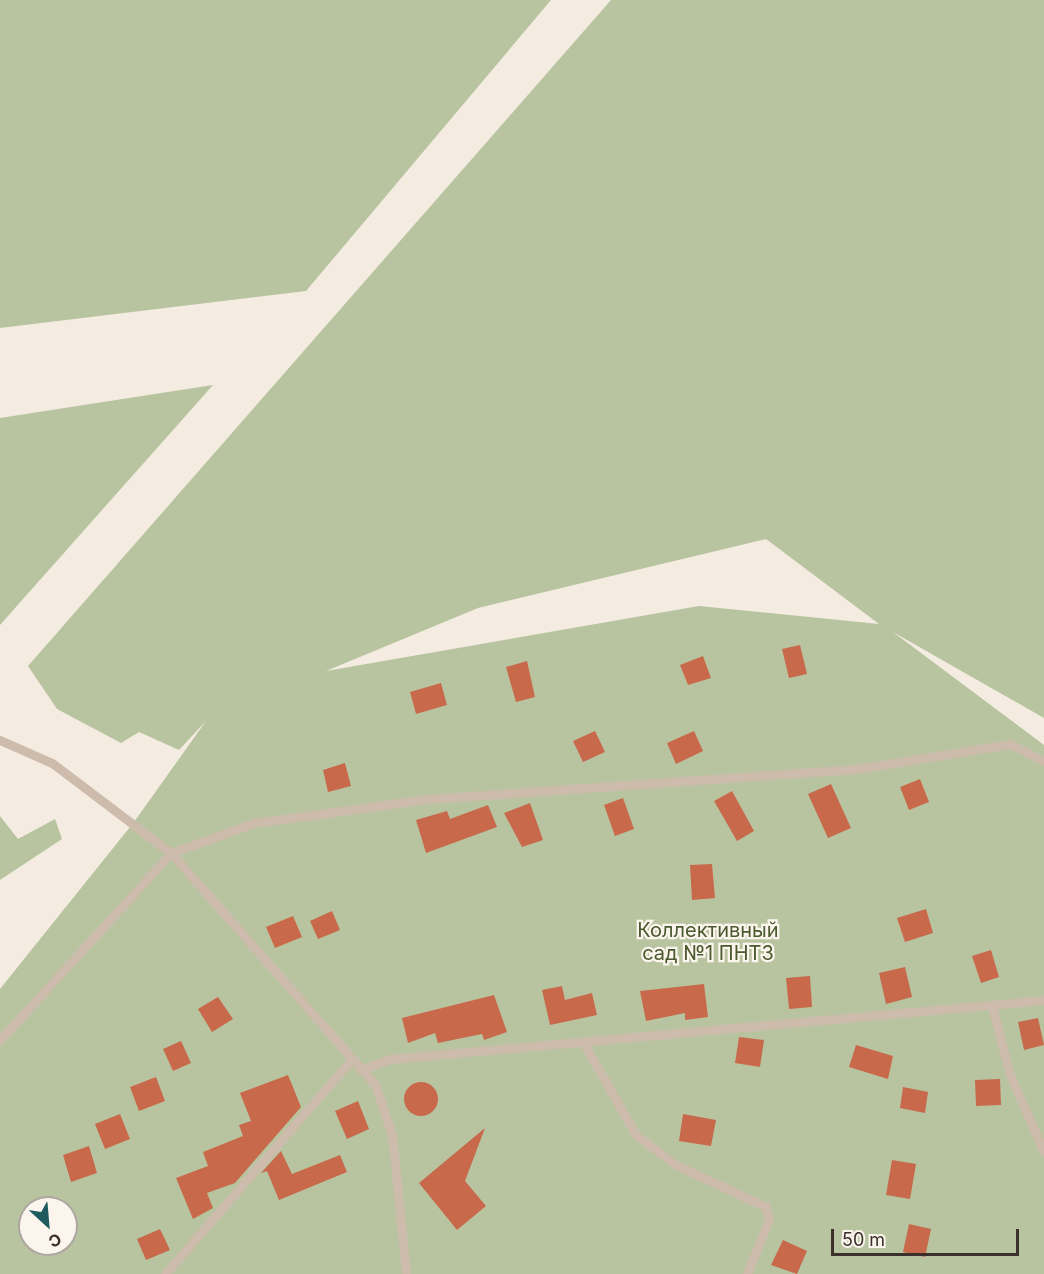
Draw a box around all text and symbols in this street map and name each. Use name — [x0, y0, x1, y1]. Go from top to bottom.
park label: Коллективный сад №1 ПНТЗ — [637, 918, 779, 965]
north arrow — [18, 1196, 78, 1256]
scale bar — [834, 1217, 1022, 1255]
text: С — [45, 1229, 65, 1252]
text: 50 m — [842, 1229, 885, 1250]

